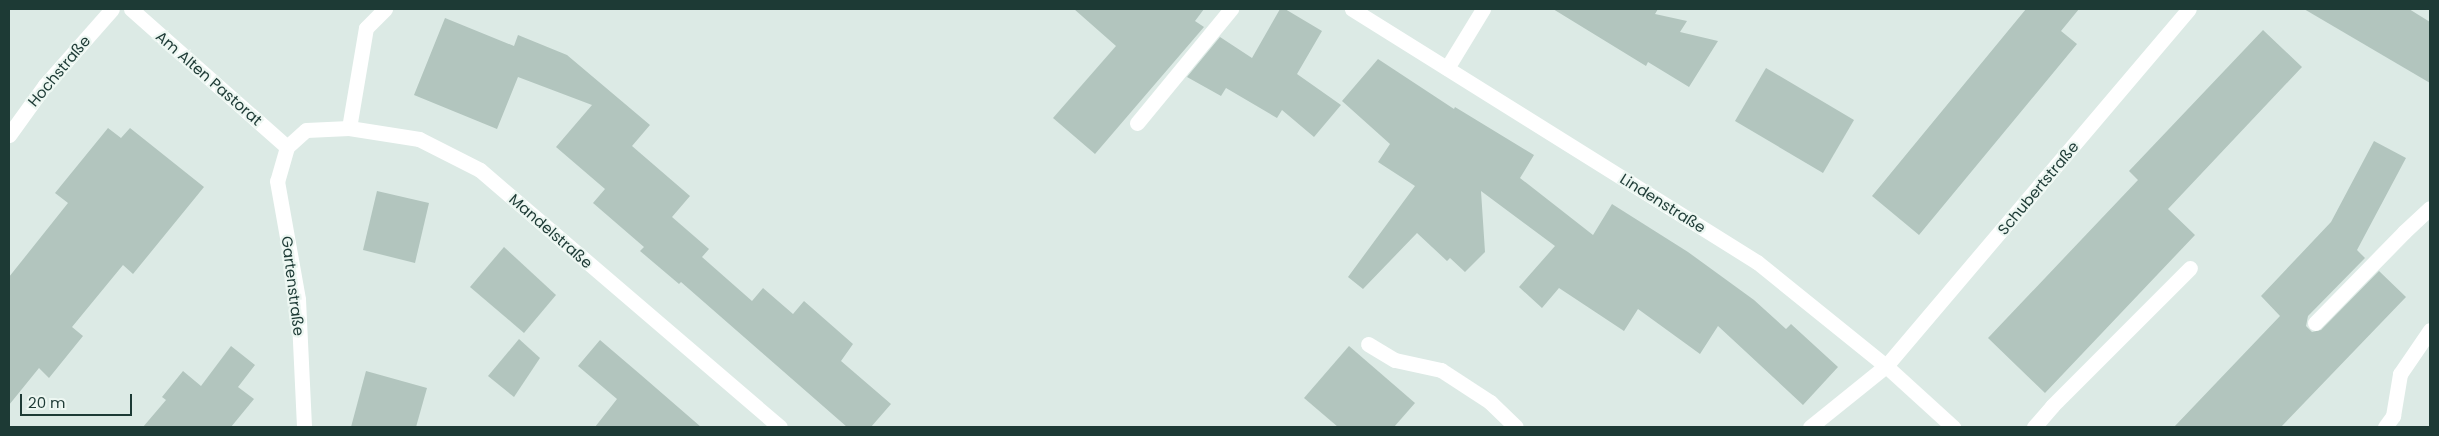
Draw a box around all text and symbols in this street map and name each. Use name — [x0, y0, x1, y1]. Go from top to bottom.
street label: Am Alten Pastorat — [152, 27, 266, 129]
street label: Hochstraße — [24, 32, 94, 110]
street label: Schubertstraße — [1994, 138, 2082, 238]
street label: Lindenstraße — [1617, 170, 1709, 236]
street label: Mandelstraße — [506, 190, 596, 272]
street label: Gartenstraße — [278, 235, 308, 337]
scale bar — [22, 384, 135, 416]
text: 20 m — [28, 392, 66, 413]

